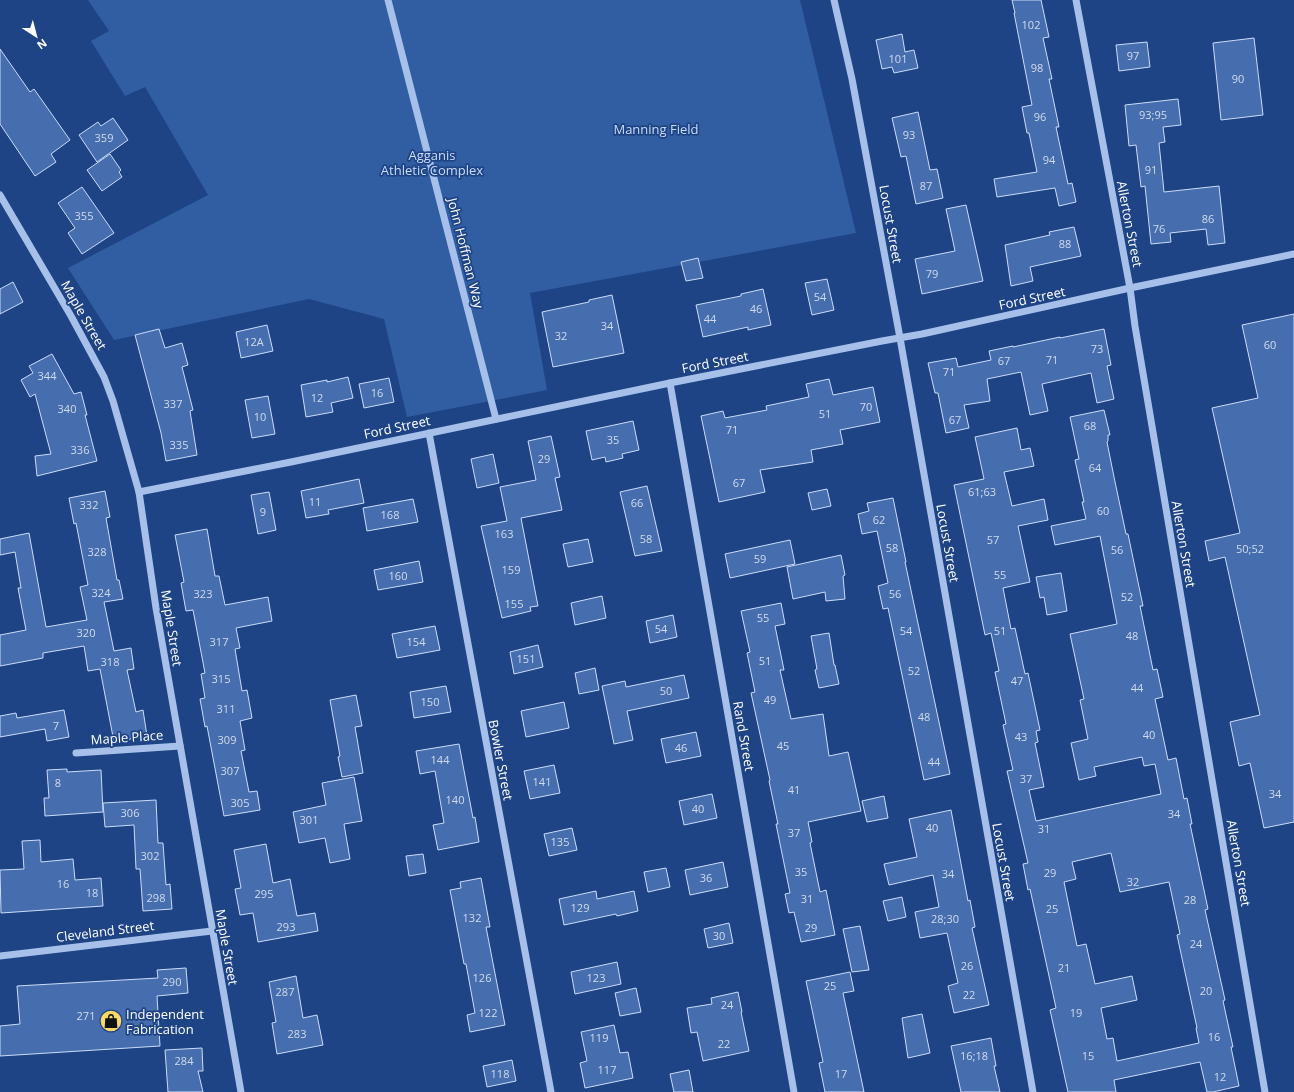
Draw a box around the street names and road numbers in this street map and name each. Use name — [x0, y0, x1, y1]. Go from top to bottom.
street label: Allerton Street — [1113, 179, 1147, 269]
street label: Locust Street — [875, 183, 907, 265]
street label: John Hoffman Way — [443, 194, 489, 311]
street label: Maple Street — [57, 277, 111, 353]
street label: Ford Street — [997, 282, 1067, 314]
street label: Ford Street — [680, 347, 750, 377]
street label: Ford Street — [362, 411, 432, 443]
street label: Allerton Street — [1168, 499, 1201, 589]
street label: Locust Street — [932, 502, 964, 584]
street label: Maple Street — [157, 588, 187, 668]
street label: Rand Street — [729, 700, 759, 773]
street label: Bowler Street — [484, 718, 518, 802]
street label: Maple Place — [90, 725, 164, 749]
street label: Allerton Street — [1223, 818, 1256, 908]
street label: Locust Street — [988, 821, 1020, 903]
street label: Maple Street — [211, 907, 243, 987]
street label: Cleveland Street — [55, 916, 155, 946]

